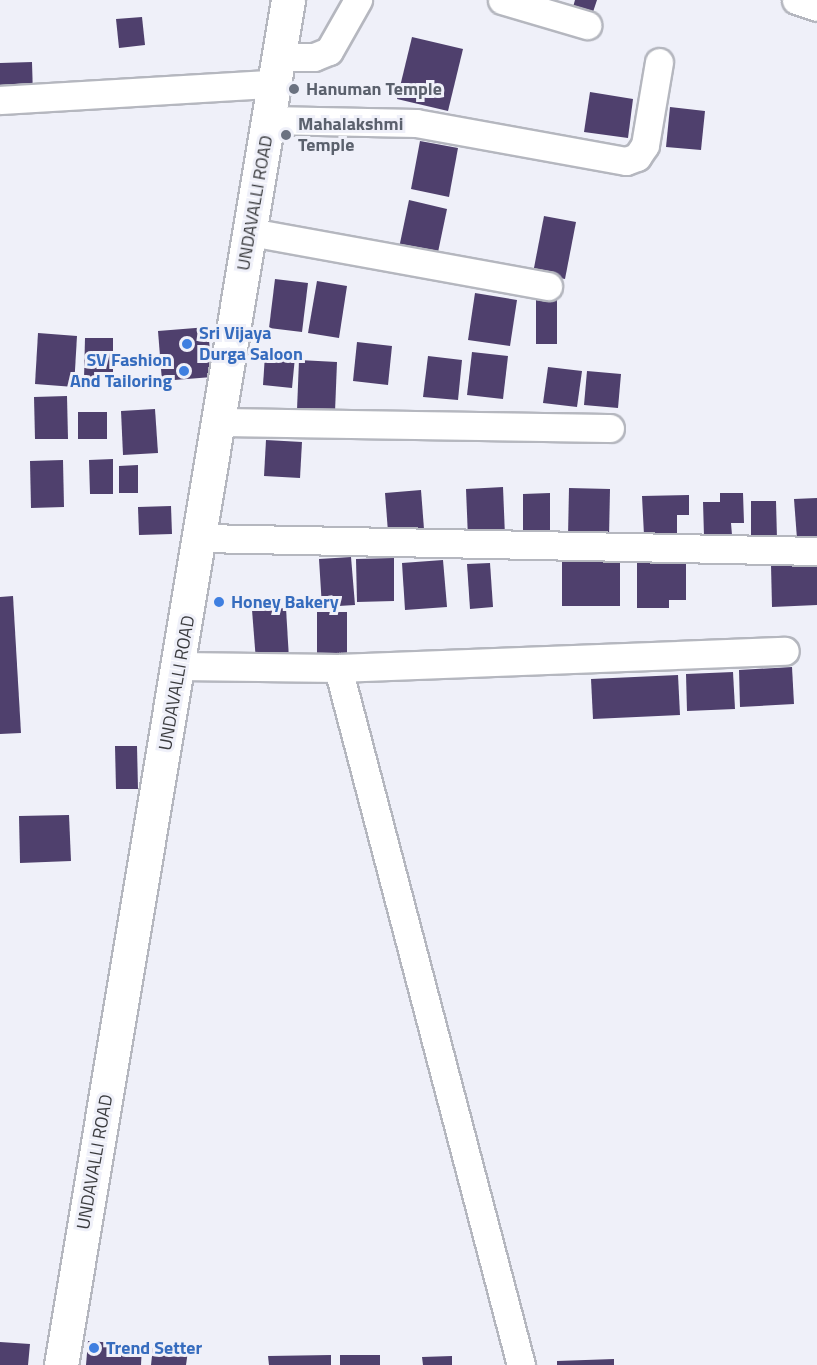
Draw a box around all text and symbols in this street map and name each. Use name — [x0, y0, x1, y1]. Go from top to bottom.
place label: Hanuman Temple — [306, 78, 442, 100]
marker: Hanuman Temple — [287, 82, 301, 96]
place label: Mahalakshmi Temple — [298, 114, 403, 156]
marker: Mahalakshmi Temple — [279, 128, 293, 142]
street label: UNDAVALLI ROAD — [232, 134, 278, 272]
place label: Sri Vijaya Durga Saloon — [199, 323, 303, 366]
marker: Sri Vijaya Durga Saloon — [180, 337, 194, 351]
place label: SV Fashion And Tailoring — [70, 350, 172, 392]
marker: SV Fashion And Tailoring — [177, 364, 191, 378]
place label: Honey Bakery — [231, 591, 339, 613]
marker: Honey Bakery — [212, 595, 226, 609]
street label: UNDAVALLI ROAD — [154, 614, 200, 752]
street label: UNDAVALLI ROAD — [72, 1093, 118, 1231]
place label: Trend Setter — [106, 1337, 202, 1359]
marker: Trend Setter — [87, 1341, 101, 1355]

